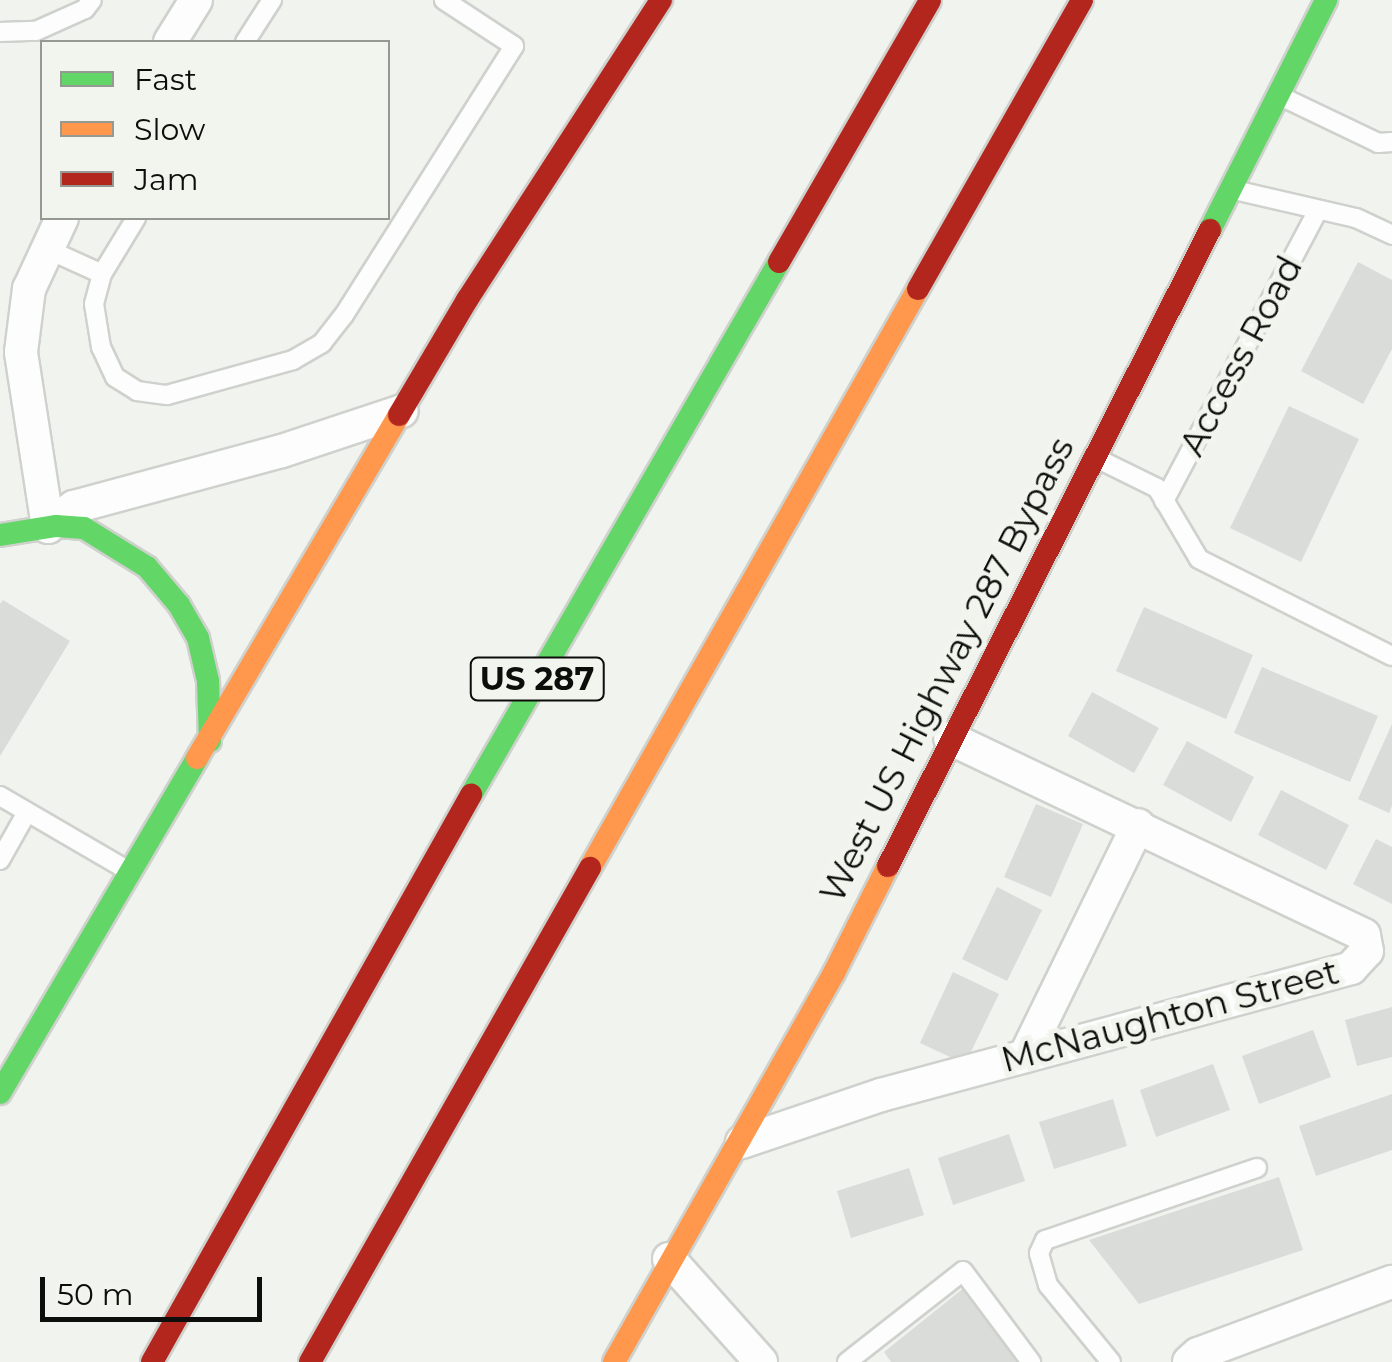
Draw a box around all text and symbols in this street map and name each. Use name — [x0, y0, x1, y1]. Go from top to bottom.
legend — [40, 40, 390, 220]
text: Fast — [134, 61, 197, 98]
text: Slow — [134, 111, 205, 148]
text: Jam — [134, 161, 199, 198]
street label: Access Road — [1171, 249, 1311, 463]
street label: West US Highway 287 Bypass — [811, 431, 1083, 909]
road number: US 287 — [470, 652, 604, 706]
street label: McNaughton Street — [997, 951, 1343, 1081]
scale bar — [45, 1257, 268, 1319]
text: 50 m — [57, 1276, 134, 1313]

